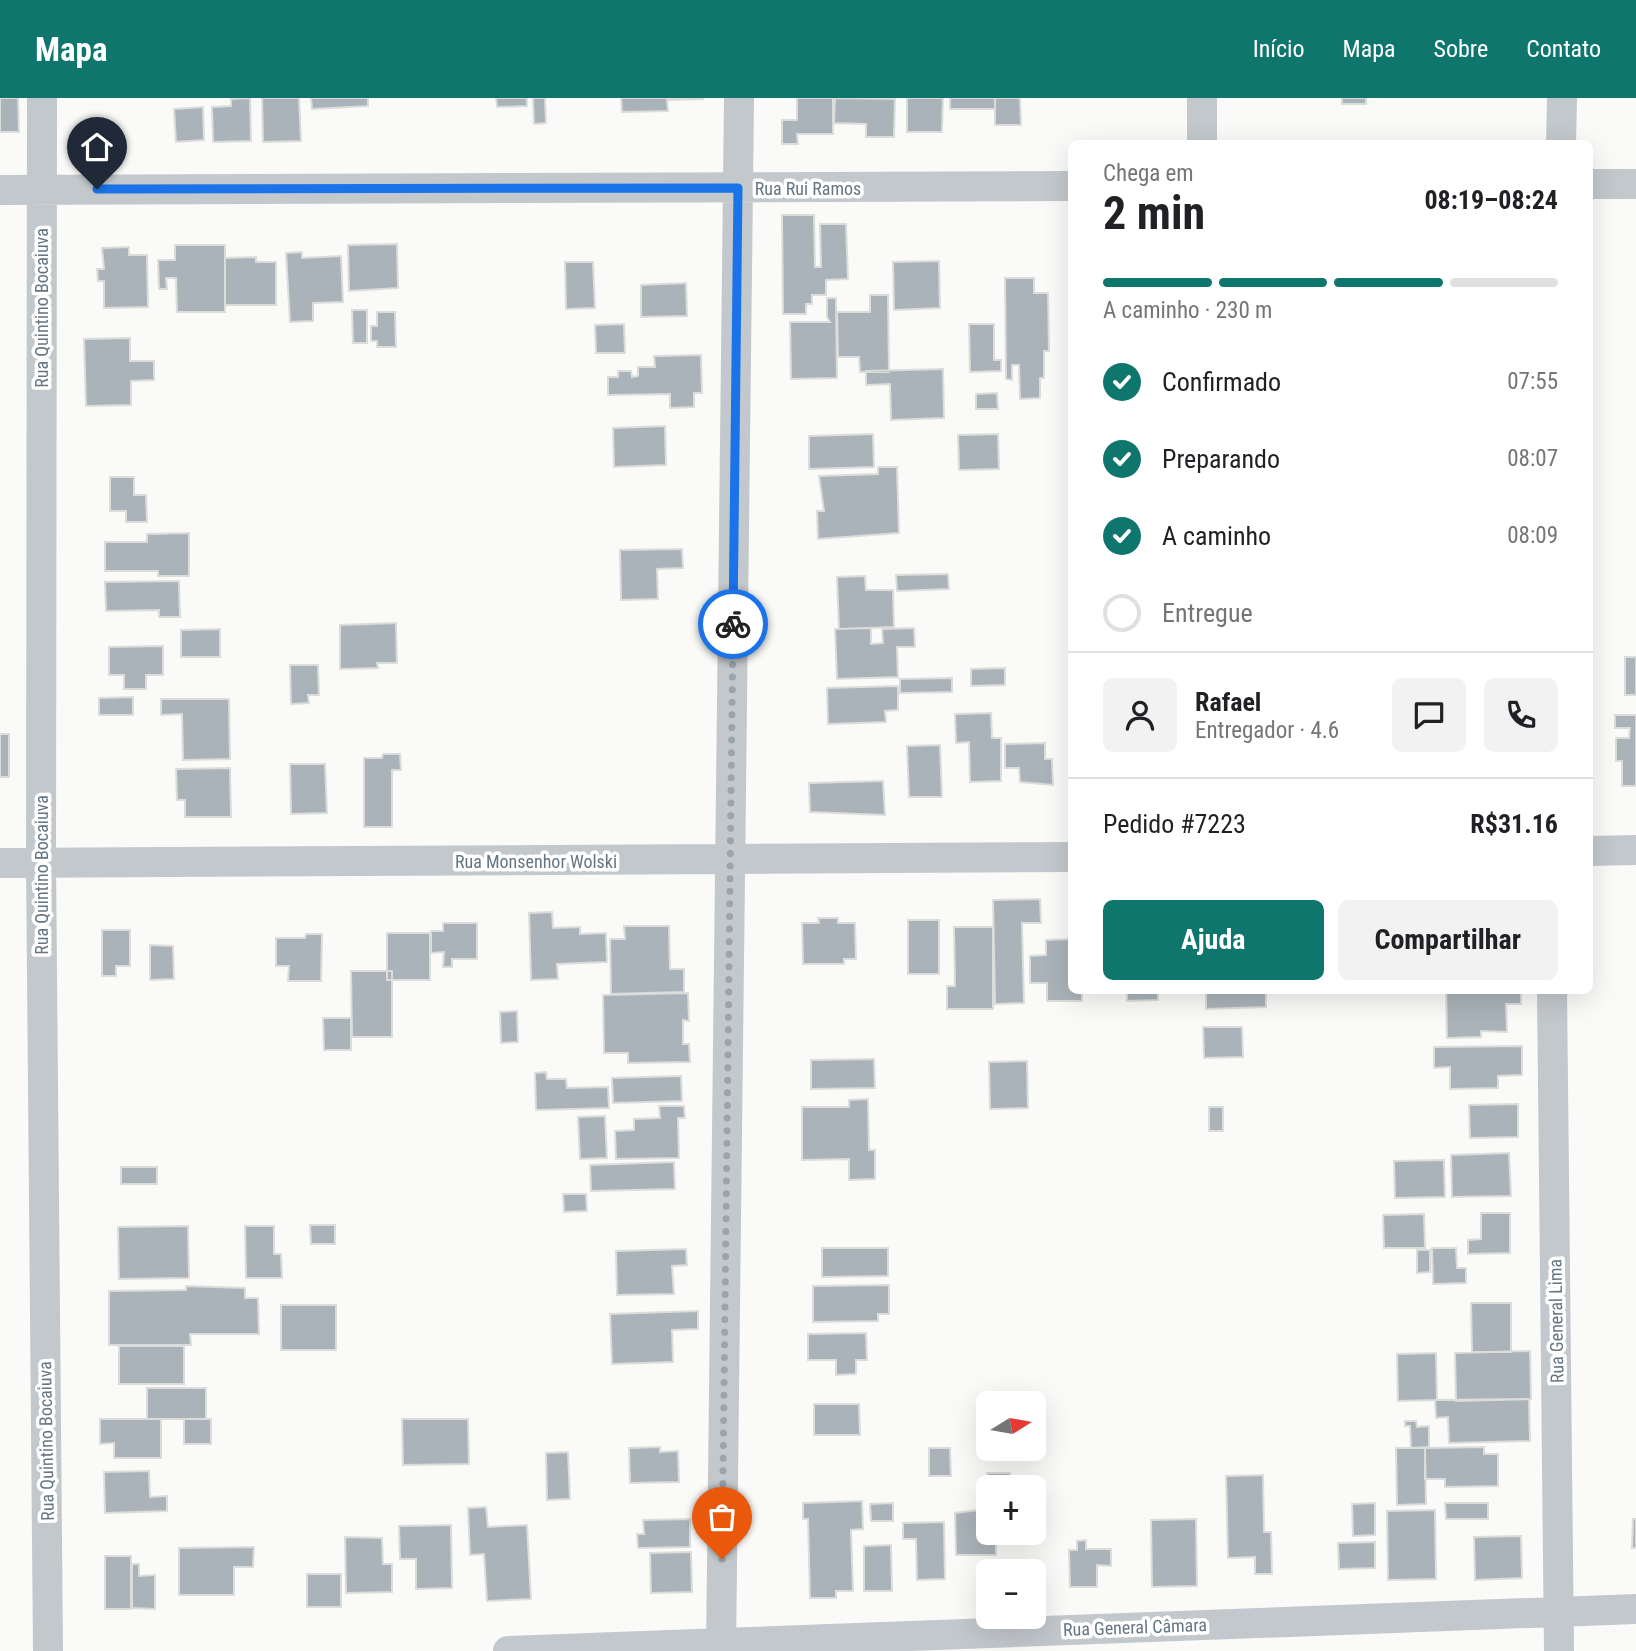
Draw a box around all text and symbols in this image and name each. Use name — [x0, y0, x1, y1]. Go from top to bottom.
text: Mapa — [35, 30, 107, 69]
text: Início — [1253, 35, 1305, 63]
text: Mapa — [1343, 35, 1396, 63]
text: Sobre — [1434, 35, 1488, 63]
text: Contato — [1526, 35, 1601, 63]
pin — [67, 117, 127, 189]
icon: home — [78, 128, 116, 166]
text: Chega em — [1103, 160, 1194, 187]
street label: Rua Rui Ramos — [755, 178, 861, 199]
text: 08:19–08:24 — [1424, 185, 1558, 215]
text: 2 min — [1103, 186, 1205, 240]
street label: Rua Quintino Bocaiuva — [31, 228, 52, 388]
text: A caminho · 230 m — [1103, 297, 1272, 324]
icon: check — [1103, 363, 1141, 401]
text: Confirmado — [1162, 367, 1281, 397]
text: 07:55 — [1507, 368, 1558, 395]
icon: check — [1103, 440, 1141, 478]
text: Preparando — [1162, 444, 1280, 474]
text: 08:07 — [1507, 445, 1558, 472]
icon: check — [1103, 517, 1141, 555]
text: A caminho — [1162, 521, 1271, 551]
text: 08:09 — [1507, 522, 1558, 549]
courier — [698, 589, 768, 659]
text: Entregue — [1162, 598, 1253, 628]
icon: bike — [714, 605, 752, 643]
button: person — [1103, 678, 1177, 752]
button: chat — [1392, 678, 1466, 752]
button: phone — [1484, 678, 1558, 752]
text: Rafael — [1195, 687, 1261, 717]
text: Entregador · 4.6 — [1195, 717, 1339, 744]
street label: Rua Quintino Bocaiuva — [31, 795, 52, 955]
text: Pedido #7223 — [1103, 809, 1246, 839]
text: R$31.16 — [1470, 809, 1558, 839]
street label: Rua Monsenhor Wolski — [455, 851, 617, 872]
button: Ajuda — [1103, 900, 1324, 980]
button: Compartilhar — [1338, 900, 1558, 980]
street label: Rua General Lima — [1544, 1259, 1568, 1383]
street label: Rua Quintino Bocaiuva — [34, 1361, 58, 1521]
north arrow — [976, 1391, 1046, 1461]
map controls — [976, 1391, 1046, 1629]
button: + — [976, 1475, 1046, 1545]
pin — [692, 1487, 752, 1559]
icon: bag — [703, 1498, 741, 1536]
button: − — [976, 1559, 1046, 1629]
street label: Rua General Câmara — [1063, 1614, 1207, 1640]

